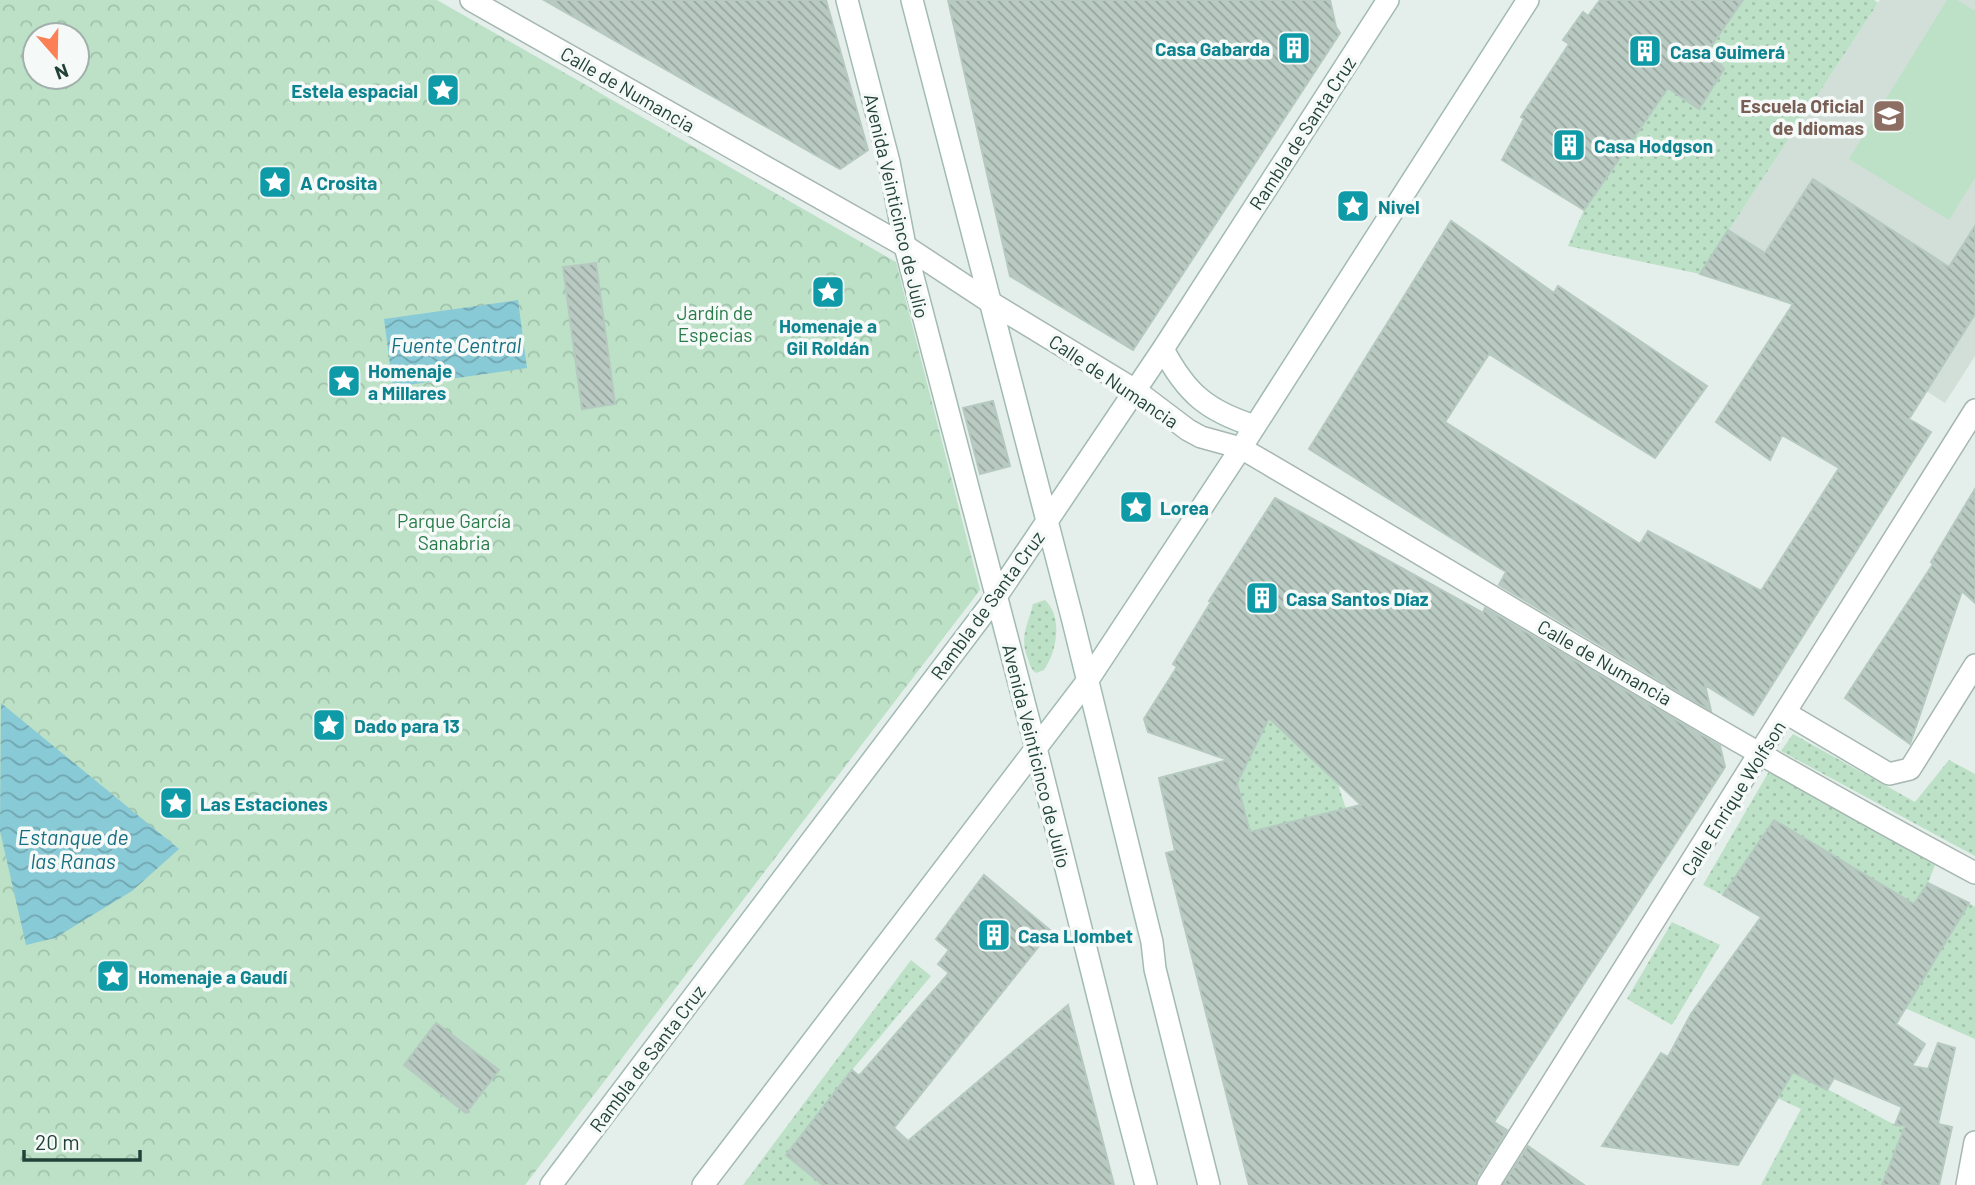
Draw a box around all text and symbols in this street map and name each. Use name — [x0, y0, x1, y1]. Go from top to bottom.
north arrow — [21, 21, 91, 91]
building icon: Casa Gabarda — [1275, 29, 1313, 67]
building icon: Casa Guimerá — [1626, 32, 1664, 70]
place label: Casa Gabarda — [1155, 37, 1270, 60]
place label: Casa Guimerá — [1670, 40, 1785, 63]
street label: Calle de Numancia — [557, 41, 699, 137]
street label: Rambla de Santa Cruz — [1244, 52, 1360, 214]
text: N — [52, 59, 72, 85]
place icon: Estela espacial — [424, 71, 462, 109]
place label: Estela espacial — [291, 79, 418, 102]
street label: Avenida Veinticinco de Julio — [860, 91, 934, 321]
place label: Escuela Oficial de Idiomas — [1740, 94, 1864, 139]
school or university icon: Escuela Oficial de Idiomas — [1870, 97, 1908, 135]
building icon: Casa Hodgson — [1550, 126, 1588, 164]
place label: Casa Hodgson — [1594, 134, 1713, 157]
place icon: A Crosita — [256, 163, 294, 201]
place label: A Crosita — [300, 171, 377, 194]
place icon: Nivel — [1334, 187, 1372, 225]
place label: Nivel — [1378, 195, 1420, 218]
place icon: Homenaje a Gil Roldán — [809, 273, 847, 311]
park label: Jardín de Especias — [677, 301, 753, 346]
place label: Homenaje a Gil Roldán — [779, 314, 877, 359]
street label: Calle de Numancia — [1045, 329, 1183, 433]
water label: Fuente Central — [391, 332, 522, 357]
place label: Homenaje a Millares — [368, 359, 452, 404]
place icon: Homenaje a Millares — [325, 362, 363, 400]
place icon: Lorea — [1117, 488, 1155, 526]
place label: Lorea — [1160, 496, 1209, 519]
park label: Parque García Sanabria — [397, 509, 511, 554]
street label: Rambla de Santa Cruz — [925, 526, 1049, 684]
building icon: Casa Santos Díaz — [1243, 579, 1281, 617]
place label: Casa Santos Díaz — [1286, 587, 1429, 610]
street label: Calle de Numancia — [1534, 614, 1676, 710]
street label: Avenida Veinticinco de Julio — [998, 642, 1076, 870]
place icon: Dado para 13 — [310, 706, 348, 744]
place label: Dado para 13 — [354, 714, 460, 737]
street label: Calle Enrique Wolfson — [1676, 716, 1790, 880]
place icon: Las Estaciones — [157, 784, 195, 822]
place label: Las Estaciones — [200, 792, 328, 815]
water label: Estanque de las Ranas — [18, 824, 128, 873]
building icon: Casa Llombet — [975, 916, 1013, 954]
place label: Casa Llombet — [1018, 924, 1133, 947]
place icon: Homenaje a Gaudí — [94, 957, 132, 995]
place label: Homenaje a Gaudí — [138, 965, 288, 988]
street label: Rambla de Santa Cruz — [584, 980, 710, 1136]
scale bar — [24, 1118, 140, 1162]
text: 20 m — [35, 1129, 80, 1154]

